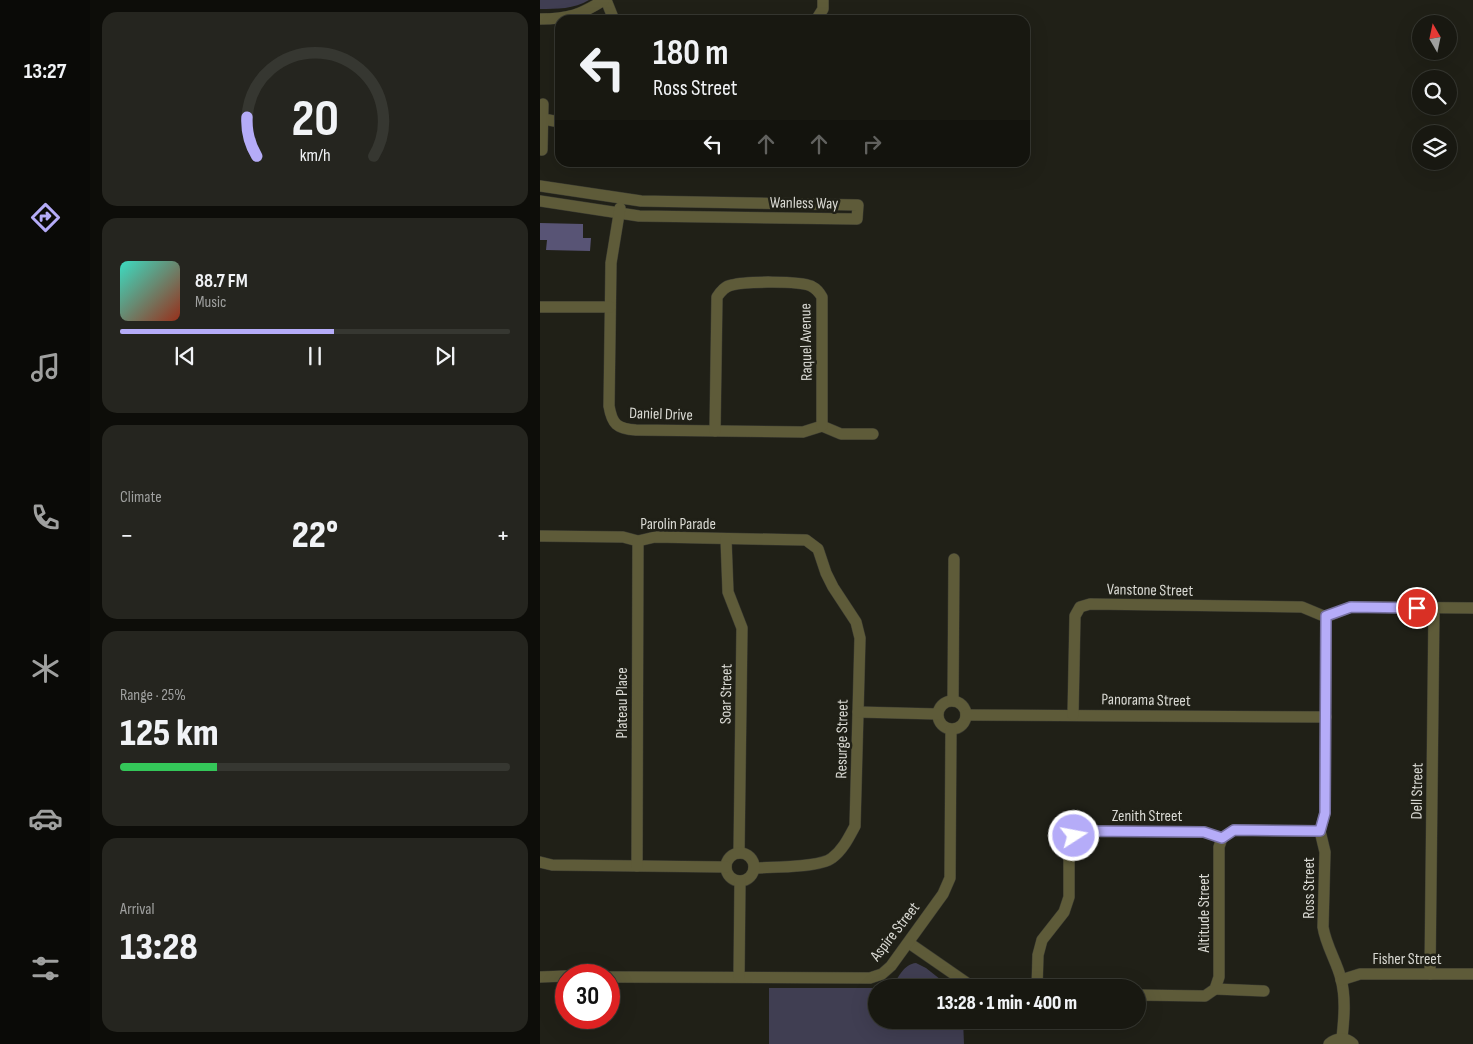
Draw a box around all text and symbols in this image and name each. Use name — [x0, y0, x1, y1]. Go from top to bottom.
north arrow — [1412, 15, 1458, 60]
map controls — [1412, 15, 1457, 170]
text: 180 m — [653, 32, 729, 75]
icon: left — [570, 35, 635, 100]
text: 13:27 — [24, 58, 66, 85]
button: search — [1412, 70, 1457, 115]
text: Ross Street — [653, 75, 738, 102]
text: 20 — [291, 88, 339, 151]
button: layers — [1412, 125, 1457, 170]
icon: left — [699, 130, 727, 158]
icon: ahead — [752, 130, 780, 158]
icon: ahead — [805, 130, 833, 158]
icon: right — [858, 130, 886, 158]
text: km/h — [300, 145, 330, 166]
street label: Wanless Way — [770, 193, 838, 214]
icon: directions — [28, 200, 63, 235]
text: 88.7 FM — [195, 270, 248, 293]
text: Music — [195, 293, 226, 312]
street label: Raquel Avenue — [796, 303, 817, 381]
icon: previous — [171, 342, 199, 370]
icon: pause — [301, 342, 329, 370]
icon: next — [431, 342, 459, 370]
icon: music — [28, 350, 63, 385]
street label: Daniel Drive — [629, 404, 693, 425]
text: Climate — [120, 488, 162, 507]
icon: phone — [28, 500, 63, 535]
text: 22° — [292, 513, 338, 558]
street label: Parolin Parade — [640, 515, 716, 534]
text: − — [120, 519, 134, 552]
text: + — [496, 519, 510, 552]
street label: Vanstone Street — [1107, 580, 1193, 601]
pin — [1396, 587, 1438, 629]
icon: arrive — [1403, 594, 1431, 622]
icon: climate — [28, 651, 63, 686]
street label: Soar Street — [716, 663, 737, 724]
street label: Plateau Place — [613, 667, 632, 739]
text: Range · 25% — [120, 686, 186, 705]
street label: Panorama Street — [1101, 690, 1191, 711]
street label: Resurge Street — [832, 699, 853, 779]
text: 125 km — [120, 711, 219, 756]
street label: Dell Street — [1408, 762, 1427, 819]
icon: car — [28, 801, 63, 836]
street label: Zenith Street — [1112, 807, 1182, 826]
position arrow — [1047, 809, 1099, 861]
street label: Ross Street — [1300, 857, 1319, 919]
street label: Altitude Street — [1195, 873, 1214, 953]
street label: Aspire Street — [866, 899, 924, 966]
text: Arrival — [120, 900, 154, 919]
text: 13:28 — [120, 925, 198, 970]
street label: Fisher Street — [1372, 950, 1442, 969]
icon: filters — [28, 951, 63, 986]
speed limit sign: 30 — [555, 964, 620, 1029]
text: 13:28 · 1 min · 400 m — [937, 992, 1077, 1015]

